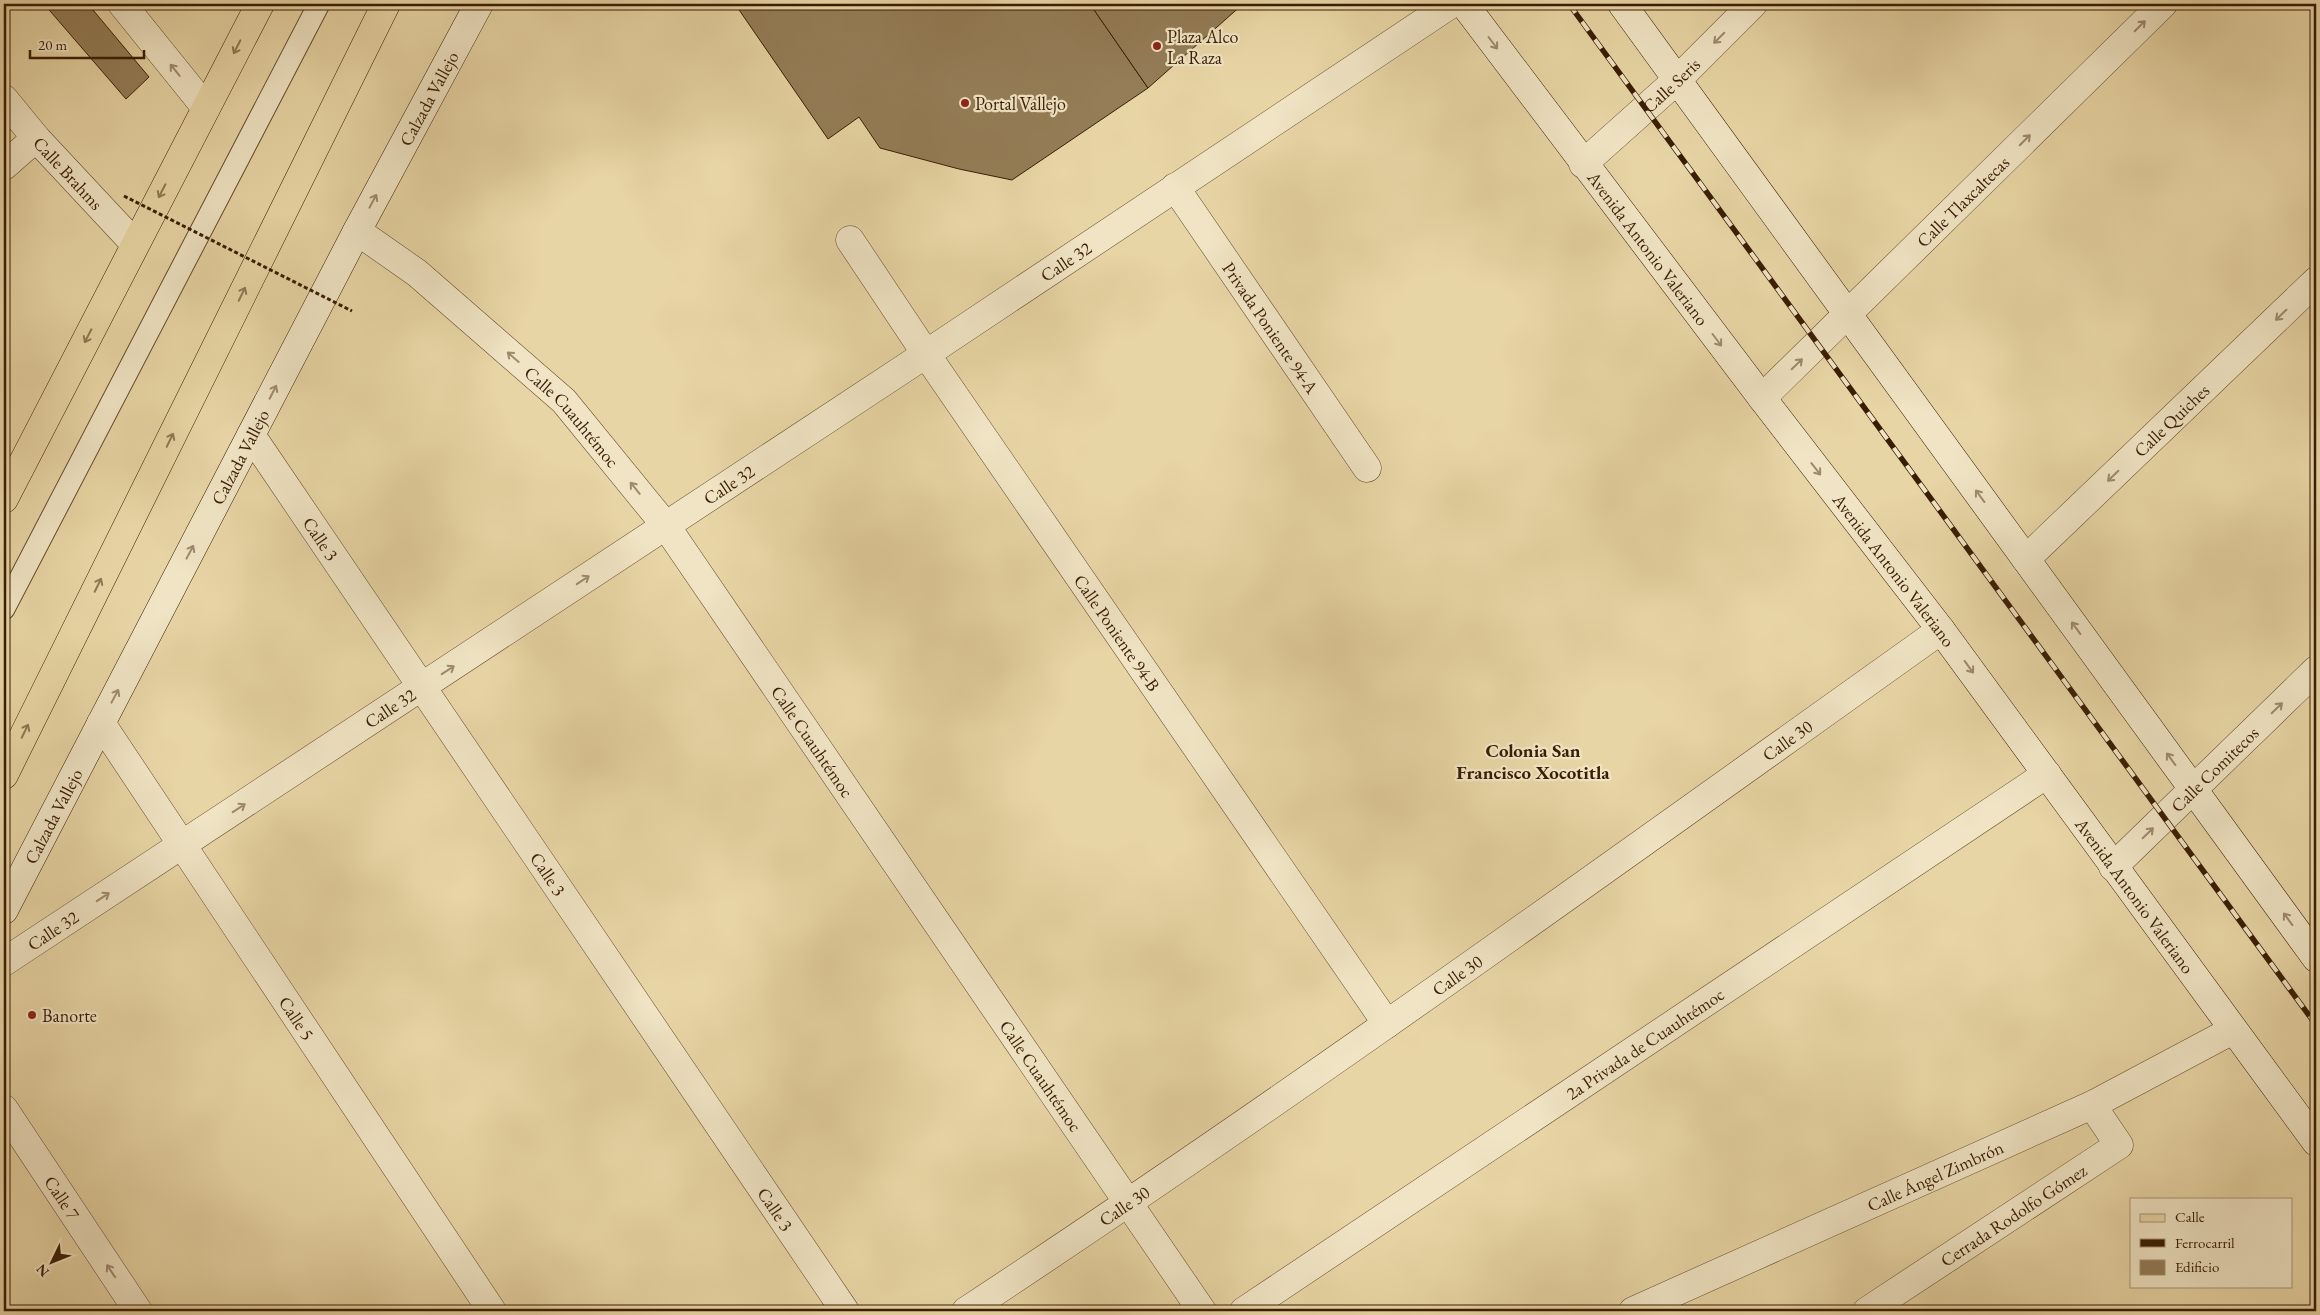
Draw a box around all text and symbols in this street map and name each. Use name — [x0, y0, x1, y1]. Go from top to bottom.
one-way arrow — [2134, 20, 2147, 32]
place label: Plaza Alco La Raza — [1167, 25, 1238, 69]
scale bar — [30, 28, 144, 60]
one-way arrow — [1713, 32, 1725, 44]
text: 20 m — [38, 35, 67, 54]
one-way arrow — [1488, 36, 1498, 50]
one-way arrow — [232, 39, 241, 54]
marker: Plaza Alco La Raza — [1151, 40, 1163, 52]
street label: Calzada Vallejo — [394, 47, 463, 150]
street label: Calle Seris — [1637, 52, 1705, 118]
one-way arrow — [170, 64, 181, 77]
place label: Portal Vallejo — [975, 92, 1066, 115]
marker: Portal Vallejo — [959, 97, 971, 109]
street label: Calle Brahms — [29, 131, 108, 214]
one-way arrow — [2019, 134, 2031, 146]
street label: Calle Tlaxcaltecas — [1911, 150, 2014, 252]
street label: Avenida Antonio Valeriano — [1582, 166, 1714, 330]
one-way arrow — [157, 184, 167, 199]
one-way arrow — [368, 194, 378, 209]
street label: Calle 32 — [1036, 236, 1096, 286]
street label: Privada Poniente 94-A — [1218, 257, 1324, 398]
one-way arrow — [238, 287, 247, 302]
one-way arrow — [2275, 309, 2287, 321]
one-way arrow — [83, 328, 93, 343]
one-way arrow — [1712, 333, 1723, 346]
one-way arrow — [507, 351, 520, 362]
one-way arrow — [1791, 358, 1803, 371]
street label: Calle Cuauhtémoc — [520, 361, 625, 472]
street label: Calle Quiches — [2128, 378, 2214, 462]
one-way arrow — [269, 385, 278, 400]
street label: Calzada Vallejo — [205, 405, 274, 508]
one-way arrow — [166, 433, 175, 448]
street label: Calle 32 — [699, 459, 759, 509]
one-way arrow — [1811, 462, 1822, 475]
one-way arrow — [2107, 470, 2120, 482]
one-way arrow — [630, 482, 641, 495]
street label: Avenida Antonio Valeriano — [1828, 488, 1961, 651]
one-way arrow — [1975, 489, 1985, 503]
street label: Calle 3 — [298, 512, 344, 565]
one-way arrow — [185, 544, 195, 559]
street label: Calle Poniente 94-B — [1069, 570, 1166, 695]
one-way arrow — [576, 575, 590, 585]
one-way arrow — [93, 578, 103, 593]
one-way arrow — [2071, 621, 2081, 635]
one-way arrow — [1963, 660, 1974, 673]
one-way arrow — [440, 665, 454, 675]
street label: Calle Cuauhtémoc — [767, 681, 859, 801]
street label: Calle 32 — [360, 682, 420, 733]
one-way arrow — [111, 689, 120, 704]
one-way arrow — [2271, 702, 2284, 714]
street label: Calle 30 — [1757, 714, 1817, 766]
street label: Calle Comitecos — [2165, 721, 2263, 817]
one-way arrow — [21, 724, 31, 739]
district label: Colonia San Francisco Xocotitla — [1456, 738, 1610, 785]
one-way arrow — [2166, 753, 2177, 766]
street label: Calzada Vallejo — [19, 764, 87, 868]
one-way arrow — [232, 803, 246, 813]
street label: Avenida Antonio Valeriano — [2070, 812, 2200, 978]
one-way arrow — [2142, 827, 2154, 839]
street label: Calle 3 — [525, 847, 571, 900]
one-way arrow — [96, 892, 110, 902]
street label: Calle 32 — [22, 905, 83, 955]
one-way arrow — [2282, 913, 2293, 926]
street label: Calle 30 — [1427, 949, 1487, 1000]
street label: 2a Privada de Cuauhtémoc — [1561, 982, 1728, 1104]
street label: Calle 5 — [274, 991, 320, 1044]
place label: Banorte — [42, 1004, 97, 1027]
marker: Banorte — [26, 1009, 38, 1021]
street label: Calle Cuauhtémoc — [995, 1015, 1088, 1136]
street label: Calle Ángel Zimbrón — [1863, 1135, 2007, 1216]
street label: Cerrada Rodolfo Gómez — [1936, 1158, 2091, 1271]
street label: Calle 7 — [40, 1171, 86, 1224]
street label: Calle 30 — [1094, 1180, 1154, 1231]
street label: Calle 3 — [753, 1183, 799, 1235]
legend — [2130, 1198, 2292, 1288]
text: Calle — [2175, 1207, 2205, 1226]
text: Ferrocarril — [2175, 1233, 2235, 1252]
north arrow — [28, 1238, 78, 1288]
text: Edificio — [2175, 1257, 2219, 1276]
text: N — [32, 1260, 53, 1281]
one-way arrow — [106, 1264, 116, 1278]

